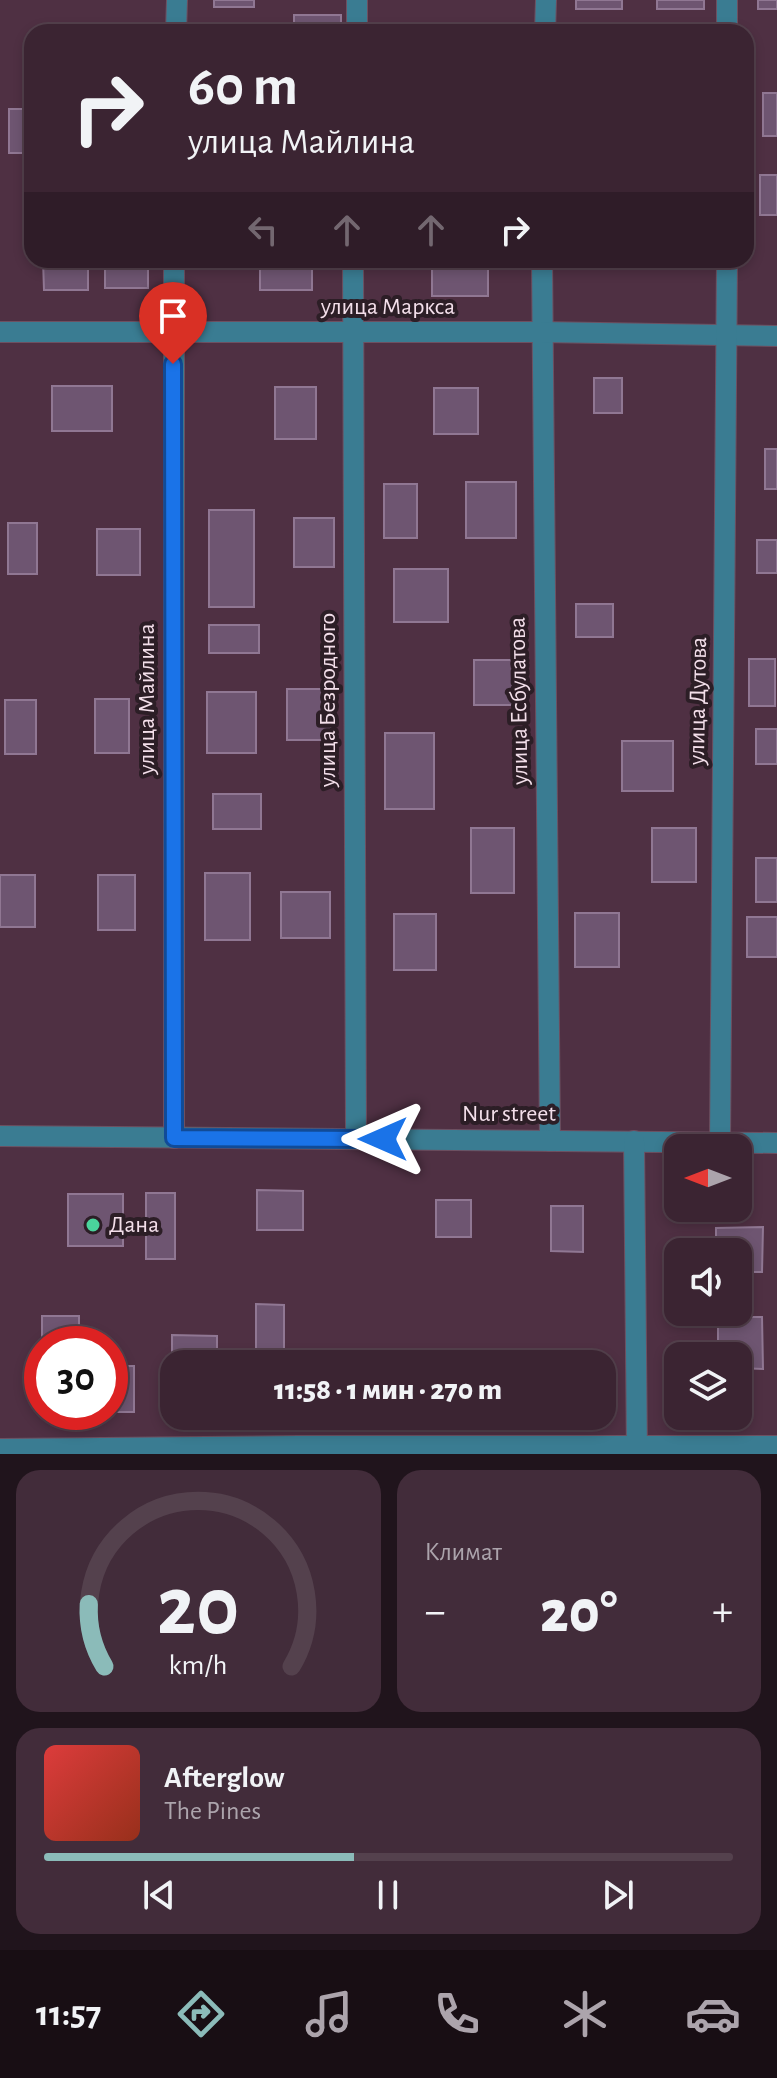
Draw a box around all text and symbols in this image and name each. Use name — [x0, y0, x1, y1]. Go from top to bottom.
icon: right — [56, 56, 160, 160]
text: 60 m — [188, 59, 298, 115]
text: улица Майлина — [188, 124, 415, 160]
icon: left — [241, 208, 285, 252]
icon: ahead — [325, 208, 369, 252]
icon: ahead — [409, 208, 453, 252]
icon: right — [493, 208, 537, 252]
pin — [139, 282, 207, 364]
icon: arrive — [151, 294, 195, 338]
street label: улица Маркса — [320, 295, 455, 319]
street label: улица Безродного — [316, 613, 340, 788]
street label: улица Есбулатова — [506, 617, 532, 786]
street label: улица Майлина — [135, 623, 159, 776]
street label: улица Дутова — [685, 637, 711, 766]
position arrow — [341, 1097, 425, 1181]
street label: Nur street — [462, 1102, 556, 1126]
north arrow — [664, 1134, 752, 1222]
map controls — [664, 1134, 752, 1430]
place label: Дана — [109, 1213, 159, 1237]
marker: Дана — [84, 1216, 102, 1234]
button: sound — [664, 1238, 752, 1326]
speed limit sign: 30 — [24, 1326, 128, 1430]
button: layers — [664, 1342, 752, 1430]
text: 11:58 · 1 мин · 270 m — [274, 1375, 502, 1405]
text: Климат — [425, 1539, 502, 1565]
text: 20 — [157, 1566, 240, 1650]
text: 20° — [540, 1583, 617, 1643]
text: − — [425, 1590, 446, 1634]
text: + — [712, 1590, 733, 1634]
text: km/h — [169, 1651, 228, 1680]
text: Afterglow — [164, 1763, 285, 1793]
text: The Pines — [164, 1798, 261, 1824]
icon: previous — [137, 1873, 181, 1917]
icon: pause — [366, 1873, 410, 1917]
icon: next — [596, 1873, 640, 1917]
icon: directions — [173, 1986, 229, 2042]
icon: music — [301, 1986, 357, 2042]
icon: phone — [429, 1986, 485, 2042]
icon: climate — [557, 1986, 613, 2042]
icon: car — [685, 1986, 741, 2042]
text: 11:57 — [36, 1996, 101, 2032]

